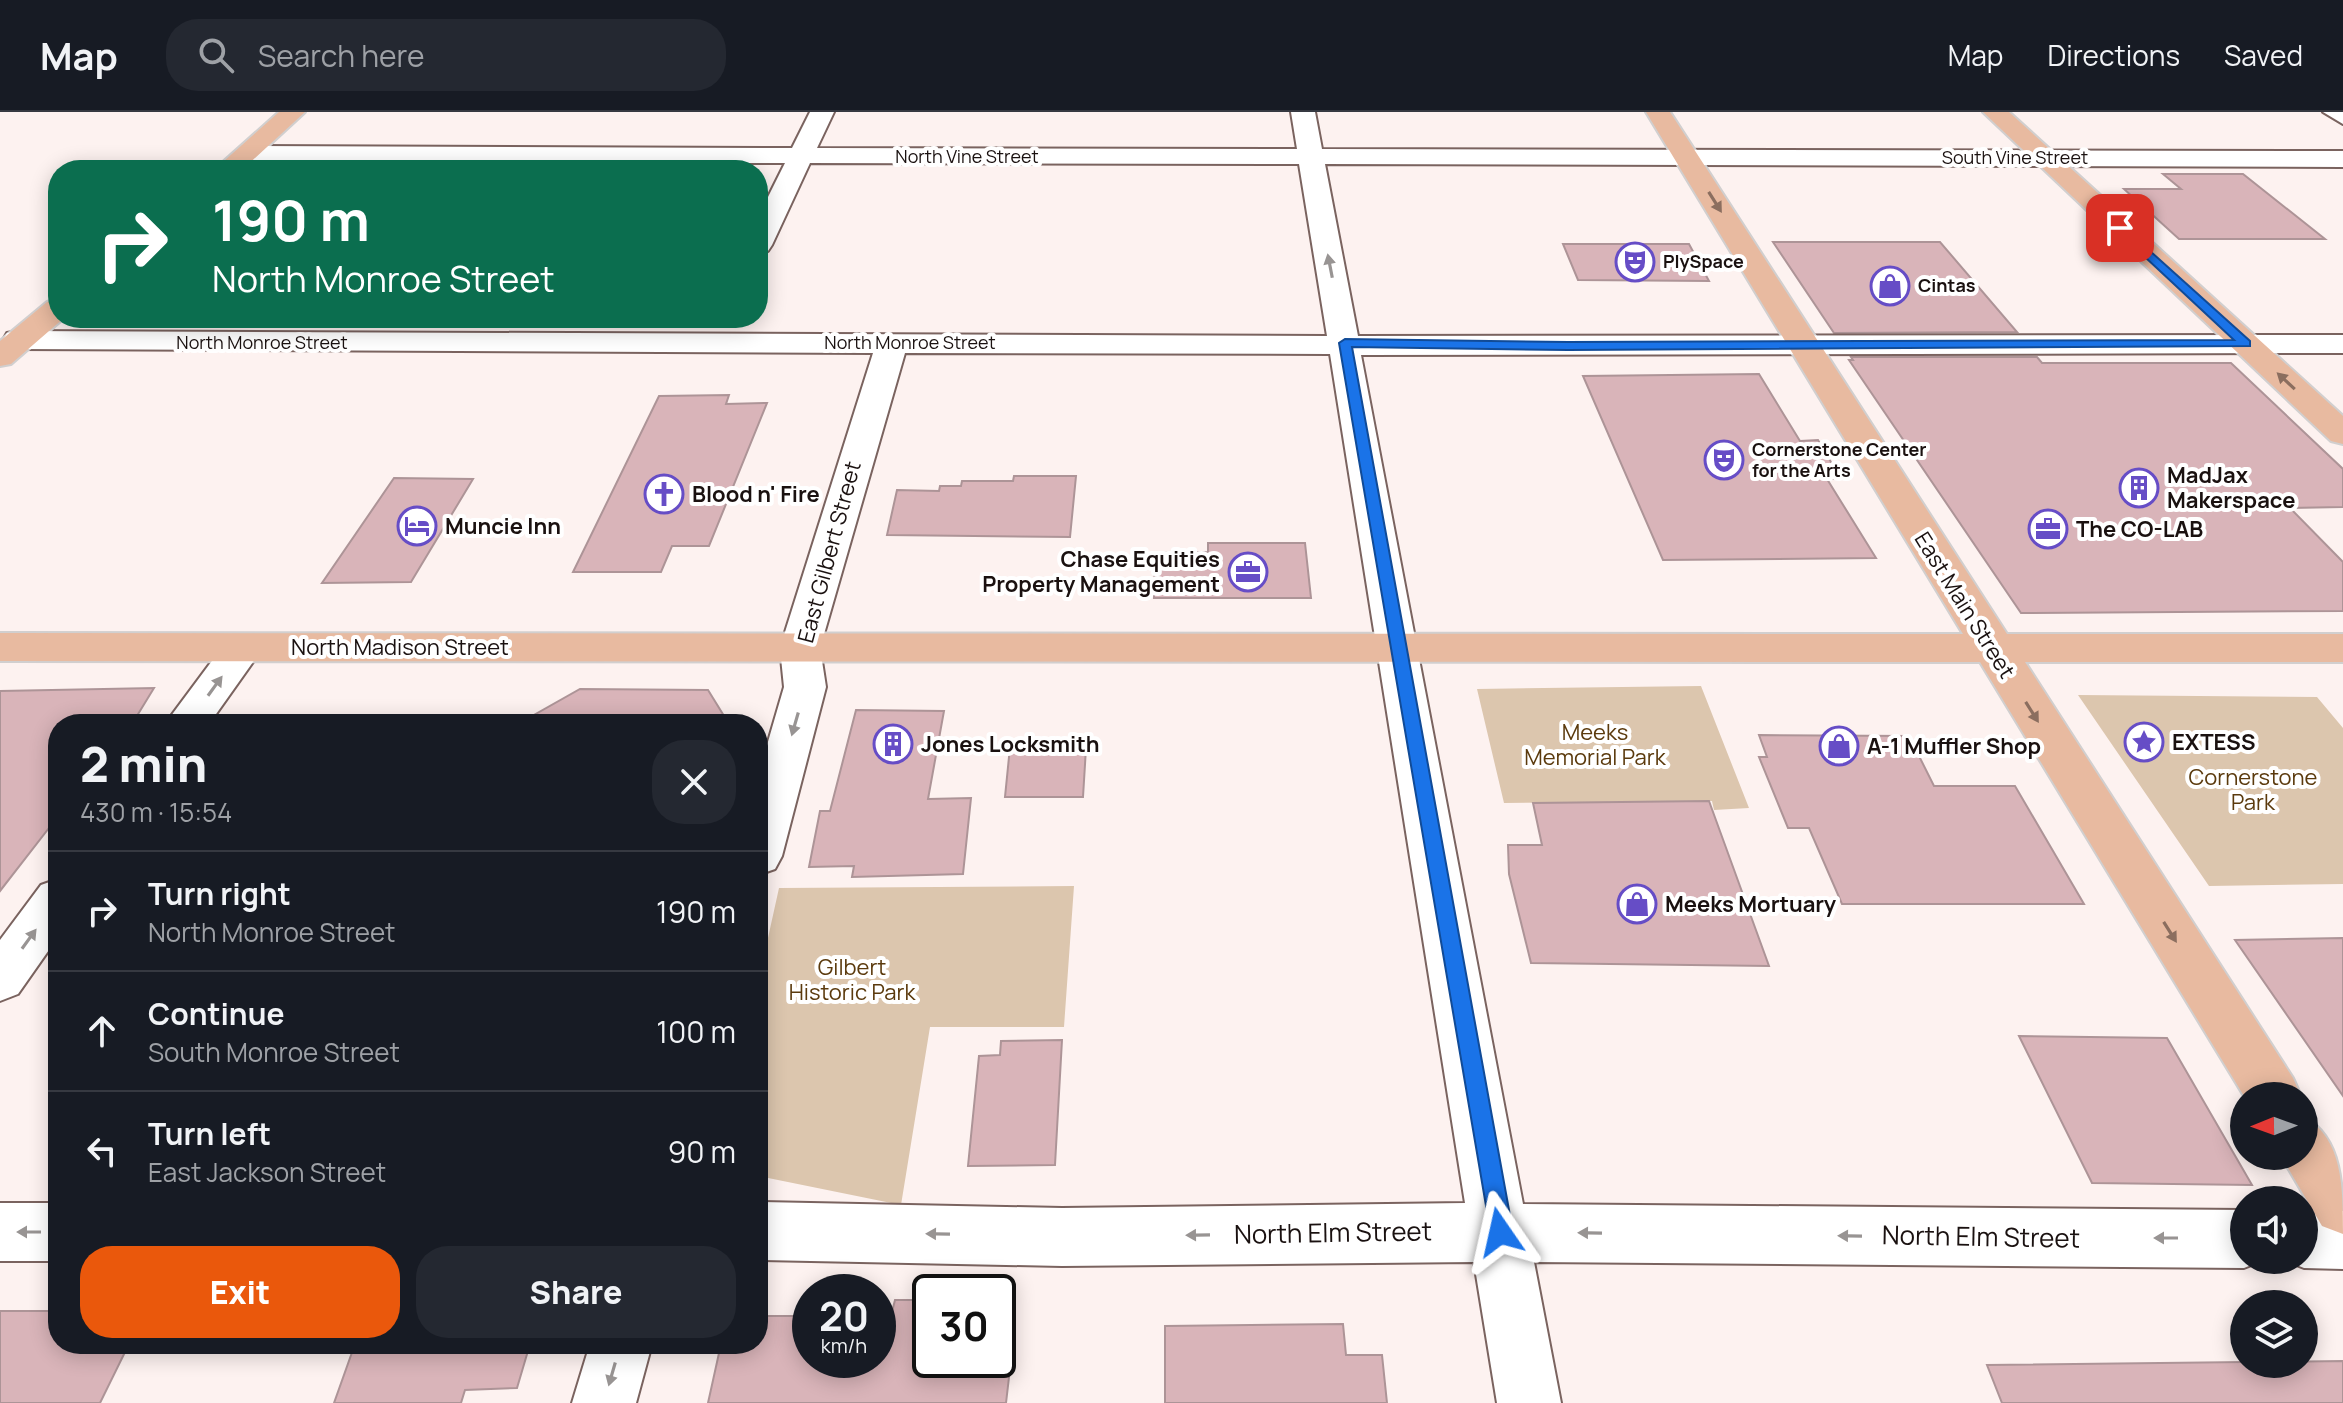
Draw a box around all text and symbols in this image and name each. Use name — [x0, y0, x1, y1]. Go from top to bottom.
search box — [166, 19, 726, 91]
text: Map — [40, 29, 118, 81]
icon: search — [194, 33, 238, 77]
text: Search here — [258, 35, 425, 76]
text: Map — [1948, 36, 2003, 74]
text: Directions — [2047, 36, 2180, 74]
text: Saved — [2224, 36, 2303, 74]
street label: North Vine Street — [895, 144, 1039, 168]
street label: South Vine Street — [1942, 145, 2088, 169]
text: 190 m — [212, 181, 370, 258]
one-way arrow — [1707, 191, 1721, 213]
icon: right — [80, 192, 184, 296]
pin — [2086, 194, 2154, 262]
icon: arrive — [2098, 206, 2142, 250]
theatre icon: PlySpace — [1614, 241, 1656, 283]
place label: PlySpace — [1663, 249, 1744, 273]
one-way arrow — [1324, 253, 1336, 278]
text: North Monroe Street — [212, 254, 555, 303]
shop icon: Cintas — [1869, 265, 1911, 307]
place label: Cintas — [1918, 273, 1976, 297]
street label: North Monroe Street — [176, 330, 348, 354]
street label: North Monroe Street — [824, 330, 996, 354]
one-way arrow — [2276, 372, 2295, 390]
place label: Cornerstone Center for the Arts — [1752, 437, 1927, 482]
theatre icon: Cornerstone Center for the Arts — [1703, 439, 1745, 481]
street label: East Gilbert Street — [790, 458, 868, 646]
place label: MadJax Makerspace — [2167, 460, 2295, 515]
building icon: MadJax Makerspace — [2118, 467, 2160, 509]
church icon: Blood n' Fire — [643, 473, 685, 515]
place label: Blood n' Fire — [692, 479, 820, 509]
hotel icon: Muncie Inn — [396, 505, 438, 547]
office icon: The CO-LAB — [2027, 508, 2069, 550]
place label: Muncie Inn — [445, 511, 561, 541]
place label: The CO-LAB — [2076, 514, 2203, 544]
street label: East Main Street — [1908, 526, 2022, 684]
place label: Chase Equities Property Management — [982, 544, 1220, 599]
office icon: Chase Equities Property Management — [1227, 551, 1269, 593]
street label: North Madison Street — [291, 632, 509, 662]
one-way arrow — [206, 675, 222, 696]
one-way arrow — [2024, 700, 2039, 723]
one-way arrow — [788, 712, 801, 736]
park label: Meeks Memorial Park — [1524, 717, 1667, 772]
place icon: EXTESS — [2123, 721, 2165, 763]
building icon: Jones Locksmith — [872, 723, 914, 765]
shop icon: A-1 Muffler Shop — [1818, 725, 1860, 767]
place label: EXTESS — [2172, 727, 2256, 757]
place label: Jones Locksmith — [921, 729, 1100, 759]
text: 2 min — [80, 731, 207, 796]
place label: A-1 Muffler Shop — [1867, 731, 2041, 761]
button: close — [652, 740, 736, 824]
park label: Cornerstone Park — [2189, 762, 2318, 817]
text: 430 m · 15:54 — [80, 794, 232, 830]
text: Turn right — [148, 873, 291, 914]
shop icon: Meeks Mortuary — [1616, 883, 1658, 925]
icon: right — [80, 889, 124, 933]
place label: Meeks Mortuary — [1665, 889, 1837, 919]
text: 190 m — [656, 891, 736, 932]
text: North Monroe Street — [148, 914, 396, 950]
one-way arrow — [2163, 921, 2177, 943]
one-way arrow — [21, 928, 37, 950]
park label: Gilbert Historic Park — [789, 952, 916, 1007]
text: Continue — [148, 993, 284, 1034]
icon: ahead — [80, 1009, 124, 1053]
text: 100 m — [656, 1011, 736, 1052]
text: South Monroe Street — [148, 1034, 400, 1070]
north arrow — [2230, 1082, 2318, 1170]
map controls — [2230, 1082, 2318, 1378]
text: Turn left — [148, 1113, 271, 1154]
icon: left — [80, 1129, 124, 1173]
text: 90 m — [668, 1131, 736, 1172]
text: East Jackson Street — [148, 1154, 386, 1190]
button: sound — [2230, 1186, 2318, 1274]
position arrow — [1458, 1190, 1542, 1274]
street label: North Elm Street — [1234, 1212, 1432, 1252]
street label: North Elm Street — [1882, 1216, 2080, 1256]
one-way arrow — [16, 1226, 41, 1238]
one-way arrow — [1577, 1227, 1602, 1239]
one-way arrow — [925, 1228, 950, 1241]
one-way arrow — [1185, 1229, 1210, 1241]
one-way arrow — [1837, 1229, 1862, 1242]
one-way arrow — [2153, 1232, 2178, 1244]
button: Exit — [80, 1246, 400, 1338]
button: Share — [416, 1246, 736, 1338]
speed limit sign: 30 — [912, 1274, 1016, 1378]
text: 20 — [819, 1288, 869, 1343]
button: layers — [2230, 1290, 2318, 1378]
text: km/h — [821, 1332, 867, 1359]
one-way arrow — [605, 1362, 618, 1386]

